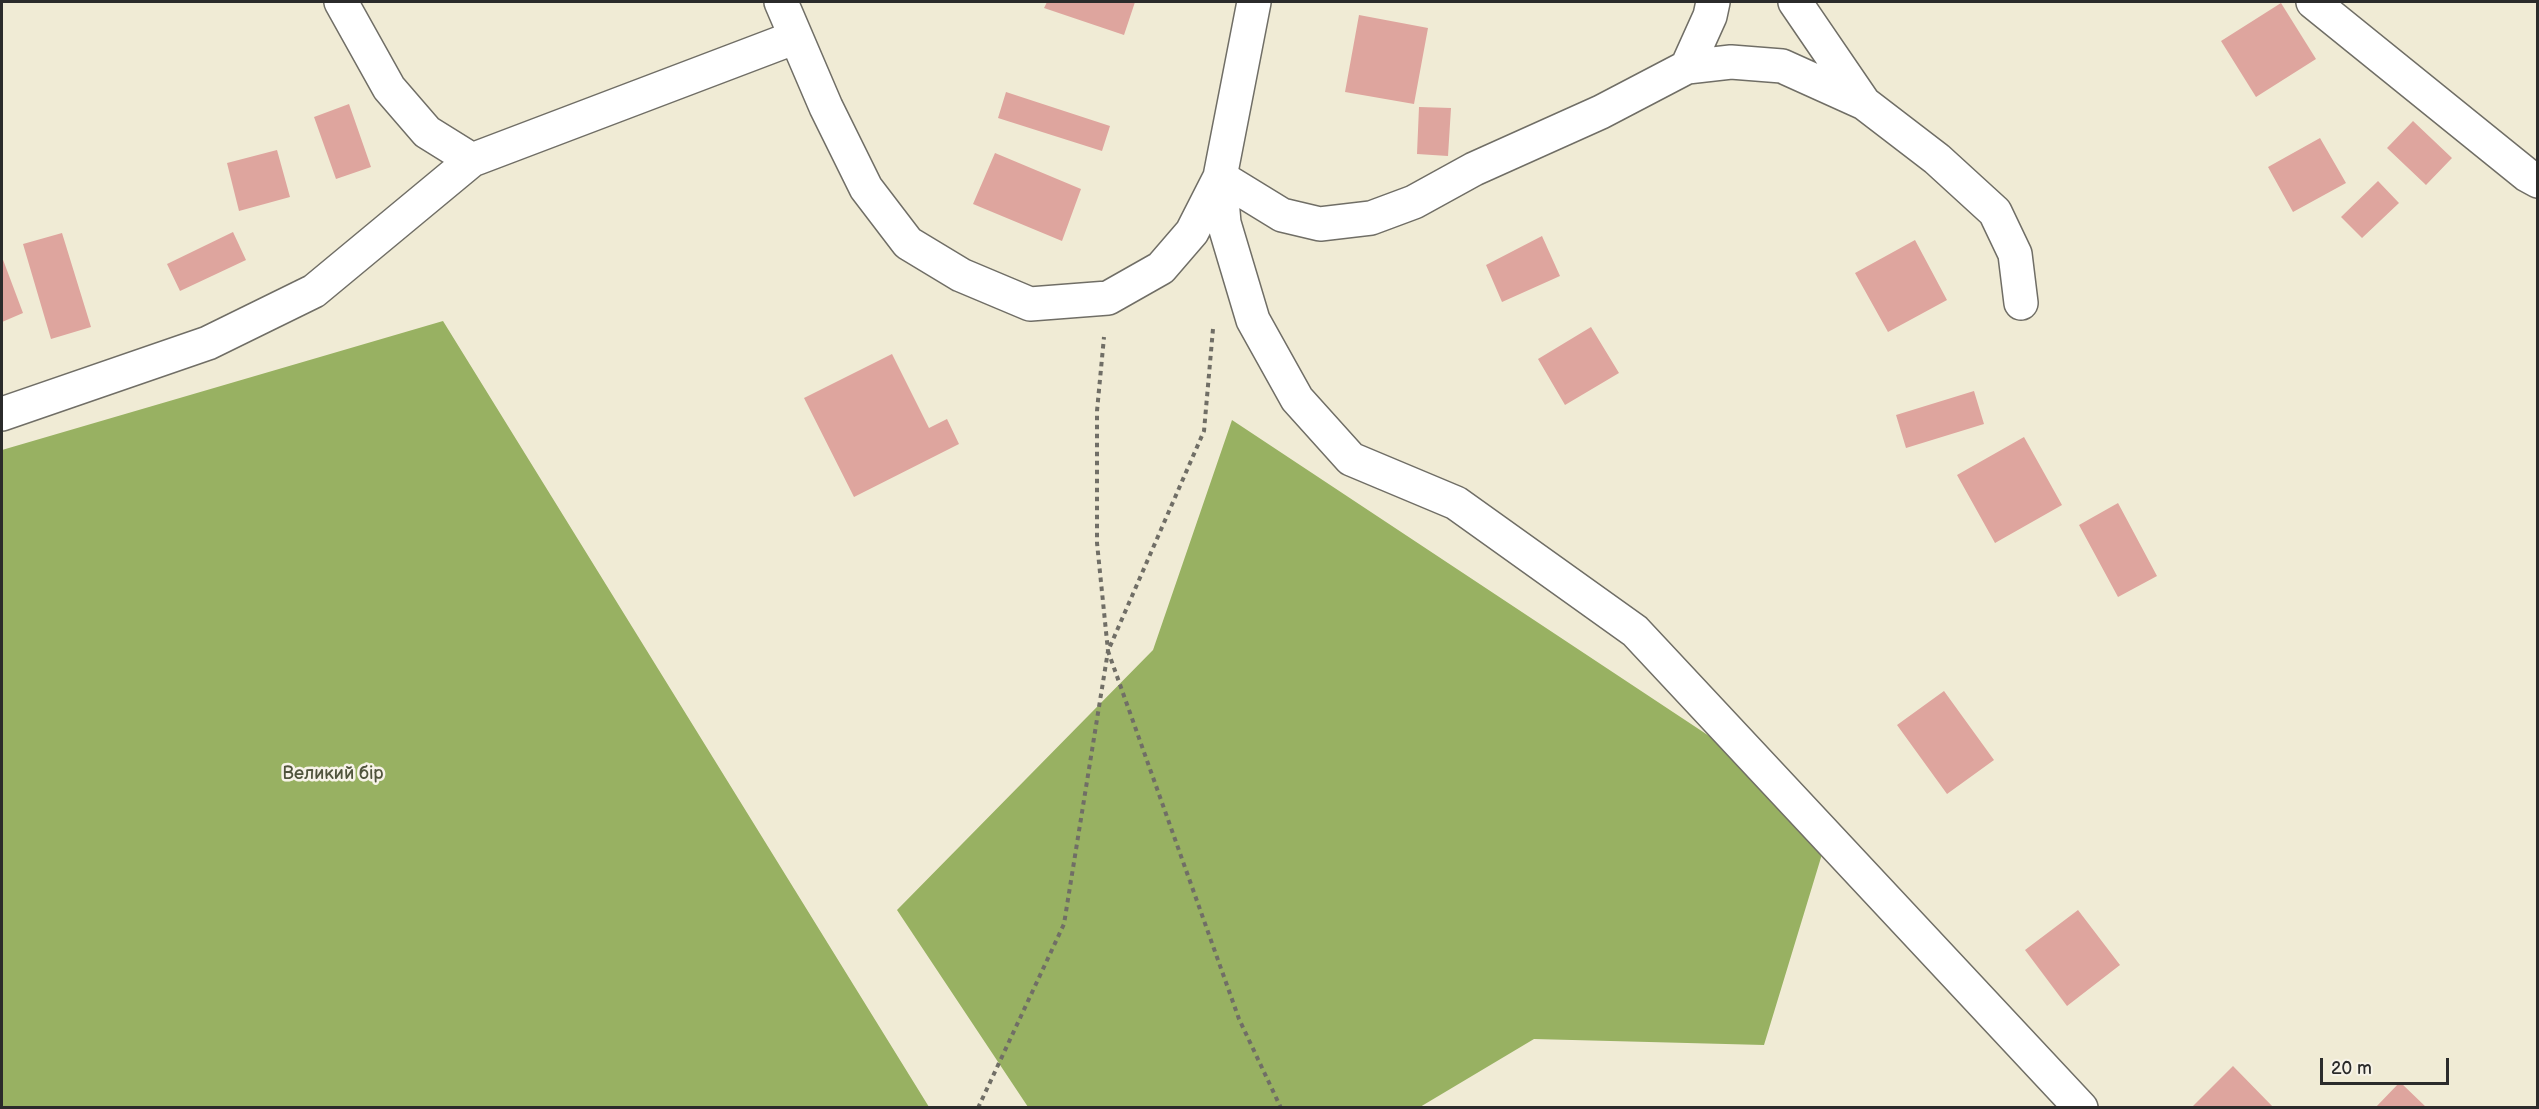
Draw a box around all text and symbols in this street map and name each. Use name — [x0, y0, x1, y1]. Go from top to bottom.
park label: Великий бір — [283, 763, 383, 785]
scale bar — [2323, 1046, 2452, 1084]
text: 20 m — [2331, 1058, 2372, 1079]

